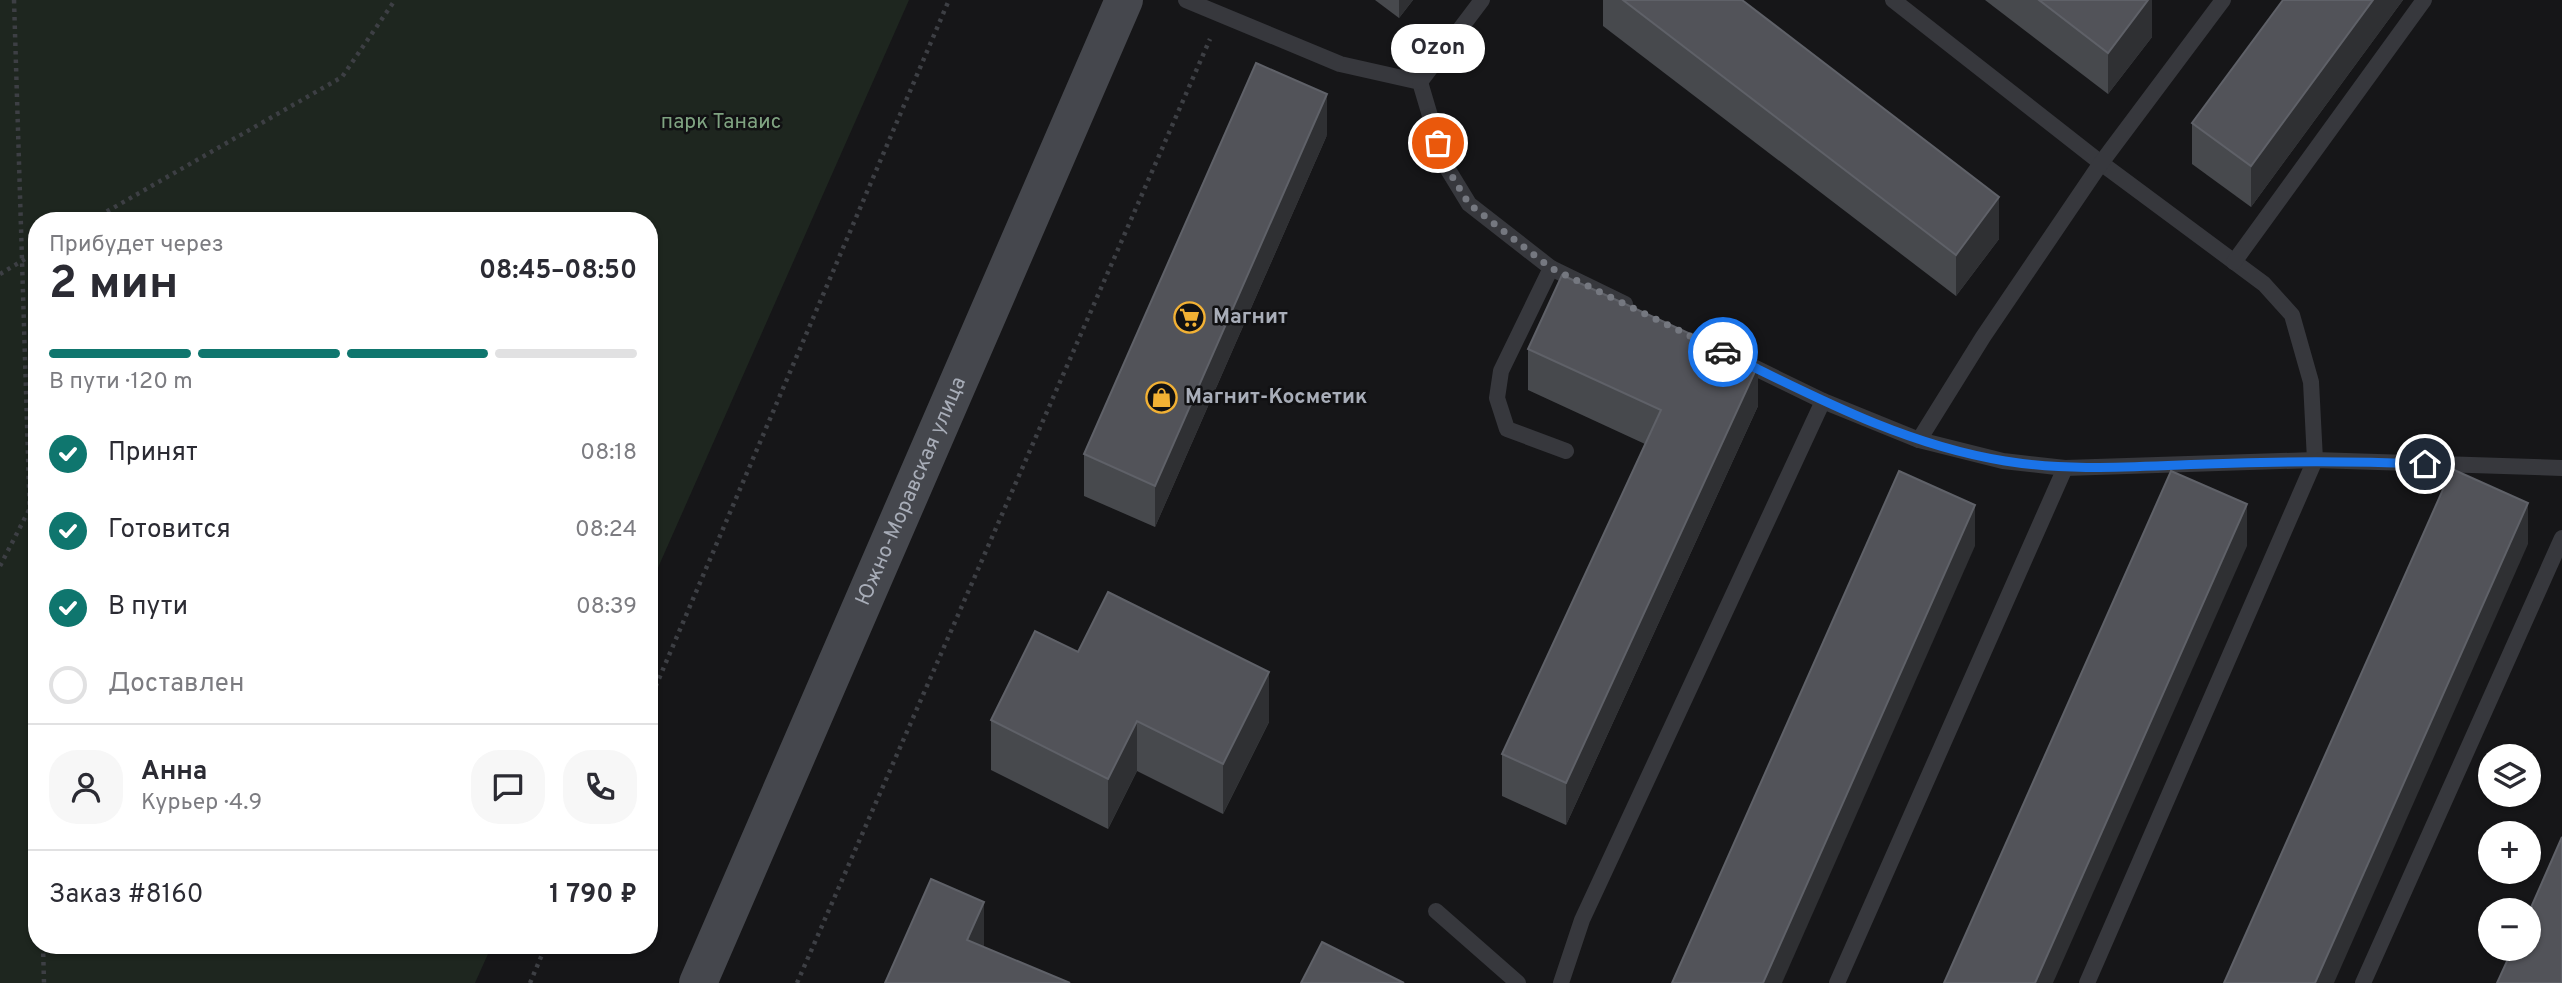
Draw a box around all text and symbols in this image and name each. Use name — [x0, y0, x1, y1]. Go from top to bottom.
callout: Ozon — [1391, 24, 1485, 73]
text: Ozon — [1411, 34, 1465, 63]
park label: парк Танаис — [661, 109, 781, 136]
pin — [1408, 113, 1468, 173]
icon: bag — [1419, 124, 1457, 162]
text: Прибудет через — [49, 231, 224, 260]
text: 08:45–08:50 — [479, 255, 637, 288]
text: 2 мин — [49, 256, 178, 315]
supermarket icon: Магнит — [1173, 300, 1207, 334]
place label: Магнит — [1213, 304, 1288, 331]
courier — [1688, 317, 1758, 387]
icon: car — [1704, 333, 1742, 371]
text: В пути · 120 m — [49, 368, 193, 397]
street label: Южно-Моравская улица — [850, 373, 973, 610]
shop icon: Магнит-Косметик — [1145, 380, 1179, 414]
place label: Магнит-Косметик — [1185, 384, 1367, 411]
pin — [2395, 434, 2455, 494]
icon: check — [49, 435, 87, 473]
text: Принят — [108, 437, 198, 470]
text: 08:18 — [580, 439, 637, 468]
icon: home — [2406, 445, 2444, 483]
icon: check — [49, 512, 87, 550]
text: Готовится — [108, 514, 231, 547]
text: 08:24 — [575, 516, 637, 545]
icon: check — [49, 589, 87, 627]
text: В пути — [108, 591, 188, 624]
text: 08:39 — [576, 593, 637, 622]
text: Доставлен — [108, 668, 244, 701]
map controls — [2478, 744, 2541, 961]
button: layers — [2478, 744, 2541, 807]
button: person — [49, 750, 123, 824]
button: chat — [471, 750, 545, 824]
button: phone — [563, 750, 637, 824]
text: Анна — [141, 756, 207, 789]
text: Курьер · 4.9 — [141, 789, 262, 818]
button: + — [2478, 821, 2541, 884]
text: Заказ #8160 — [49, 879, 203, 912]
text: 1 790 ₽ — [549, 879, 637, 912]
button: − — [2478, 898, 2541, 961]

